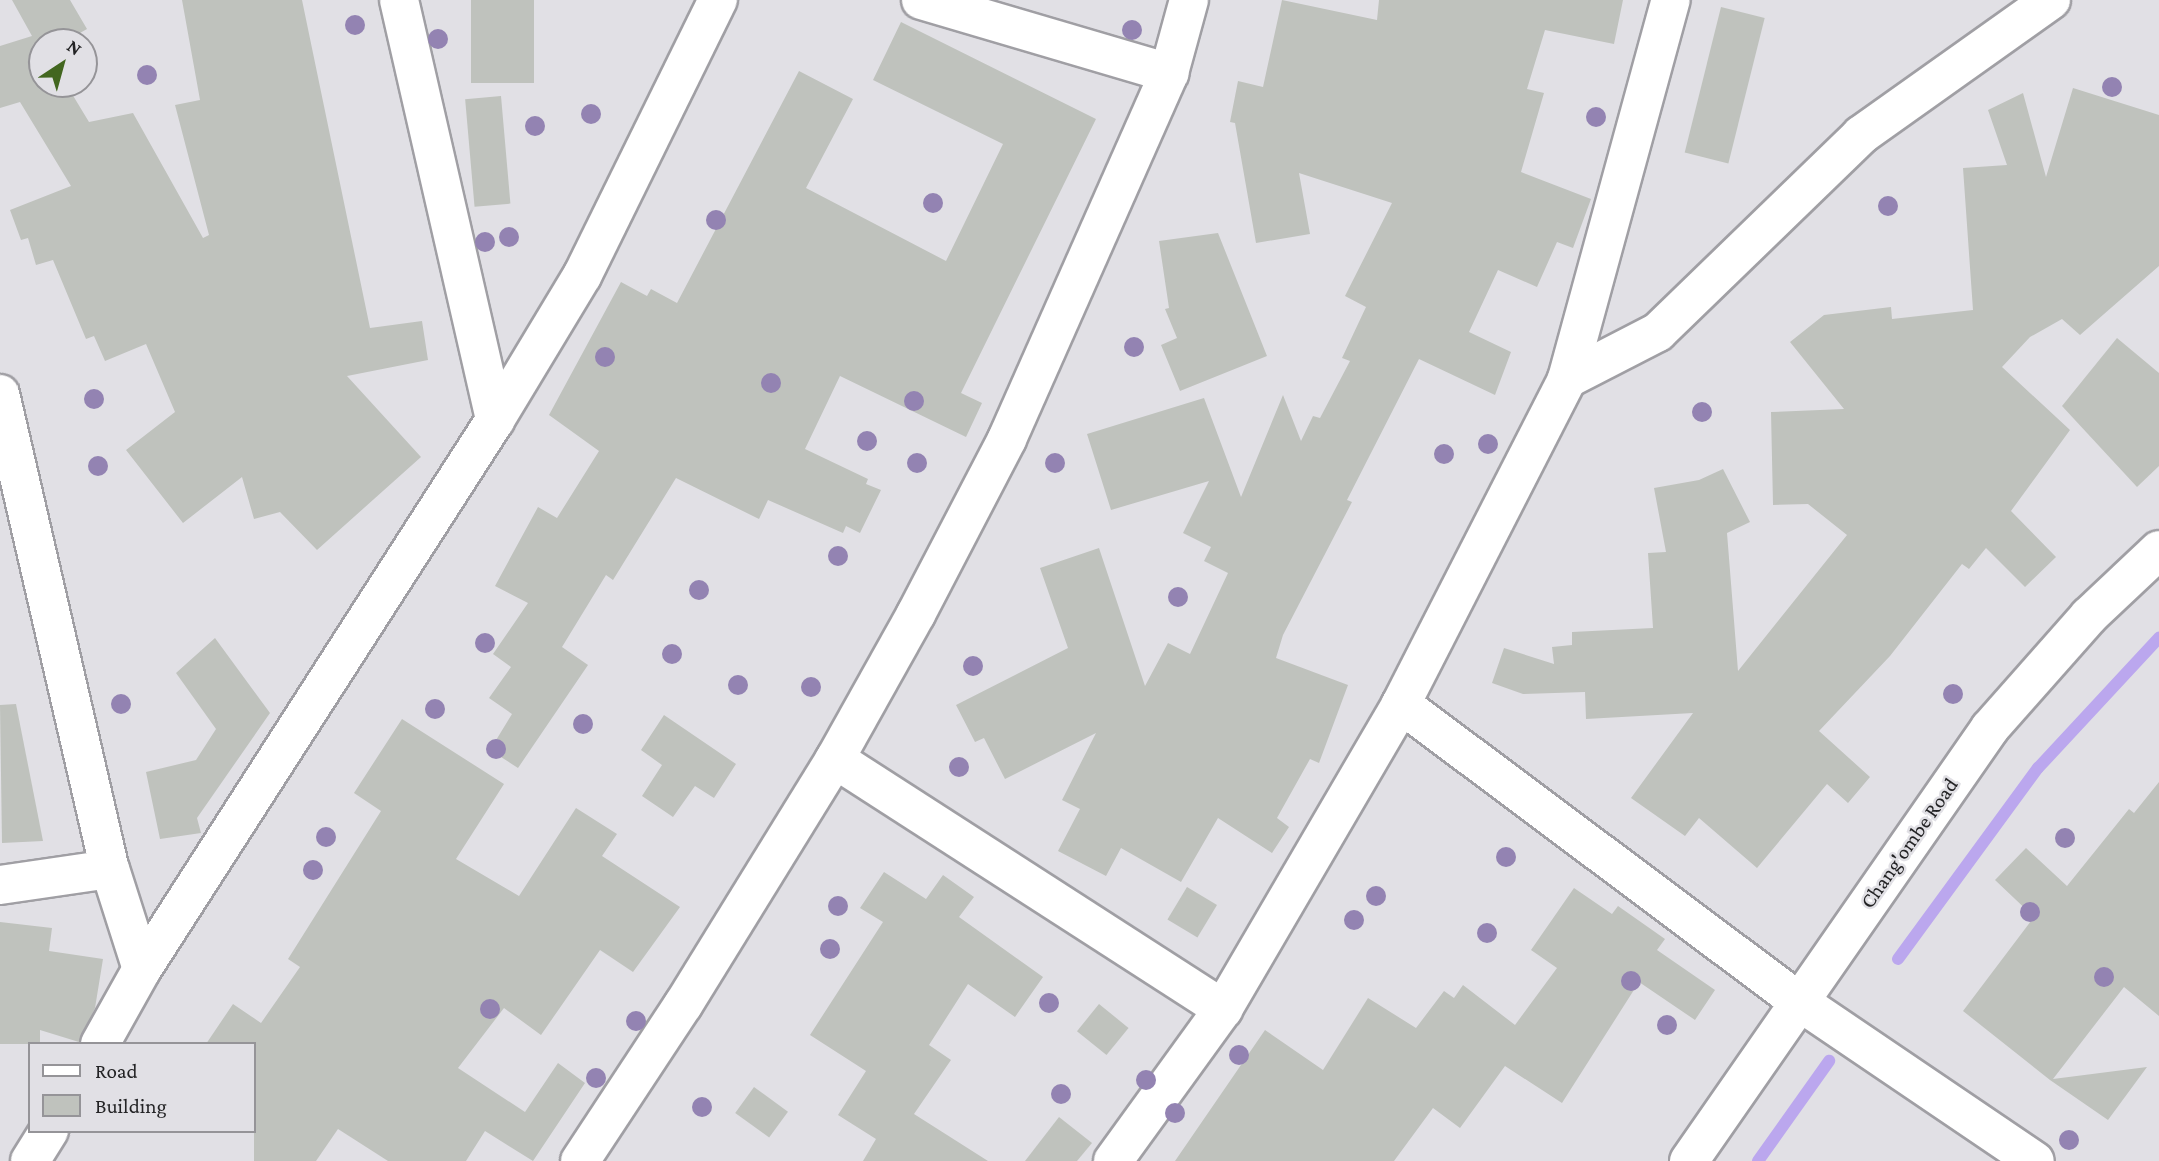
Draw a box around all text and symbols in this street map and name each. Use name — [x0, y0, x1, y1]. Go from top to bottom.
north arrow — [28, 28, 98, 98]
text: N — [63, 35, 86, 60]
street label: Chang'ombe Road — [1855, 773, 1963, 913]
legend — [28, 1042, 256, 1133]
text: Road — [95, 1059, 138, 1083]
text: Building — [95, 1094, 167, 1118]

